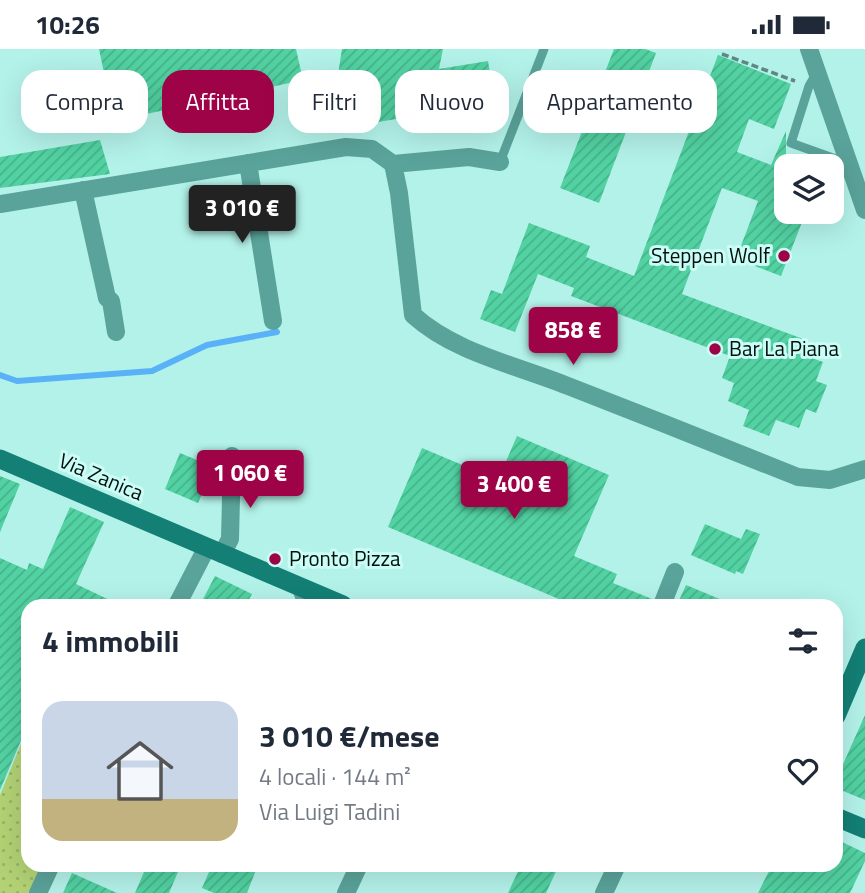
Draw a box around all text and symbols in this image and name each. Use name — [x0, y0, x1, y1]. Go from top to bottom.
text: 10:26 — [35, 5, 100, 44]
chip: Compra — [21, 70, 148, 133]
chip: Affitta — [162, 70, 274, 133]
chip: Filtri — [288, 70, 381, 133]
chip: Nuovo — [395, 70, 509, 133]
chip: Appartamento — [523, 70, 717, 133]
map controls — [774, 154, 844, 224]
button: layers — [774, 154, 844, 224]
pin: 3 010 € — [177, 185, 307, 245]
text: 3 010 € — [205, 190, 279, 225]
place label: Steppen Wolf — [651, 239, 770, 271]
marker: Steppen Wolf — [776, 248, 792, 264]
pin: 858 € — [524, 307, 622, 367]
text: 858 € — [545, 312, 601, 347]
place label: Bar La Piana — [729, 332, 839, 364]
marker: Bar La Piana — [707, 341, 723, 357]
street label: Via Zanica — [54, 444, 149, 508]
pin: 1 060 € — [185, 451, 315, 510]
text: 1 060 € — [213, 455, 287, 490]
pin: 3 400 € — [449, 461, 579, 521]
text: 3 400 € — [477, 466, 551, 501]
place label: Pronto Pizza — [289, 542, 401, 574]
marker: Pronto Pizza — [267, 551, 283, 567]
text: 4 immobili — [42, 618, 179, 664]
icon: filters — [784, 622, 822, 660]
text: 3 010 €/mese — [259, 713, 439, 759]
icon: home — [98, 729, 182, 813]
icon: heart — [784, 752, 822, 790]
text: 4 locali · 144 m² — [259, 759, 411, 794]
text: Via Luigi Tadini — [259, 794, 400, 829]

